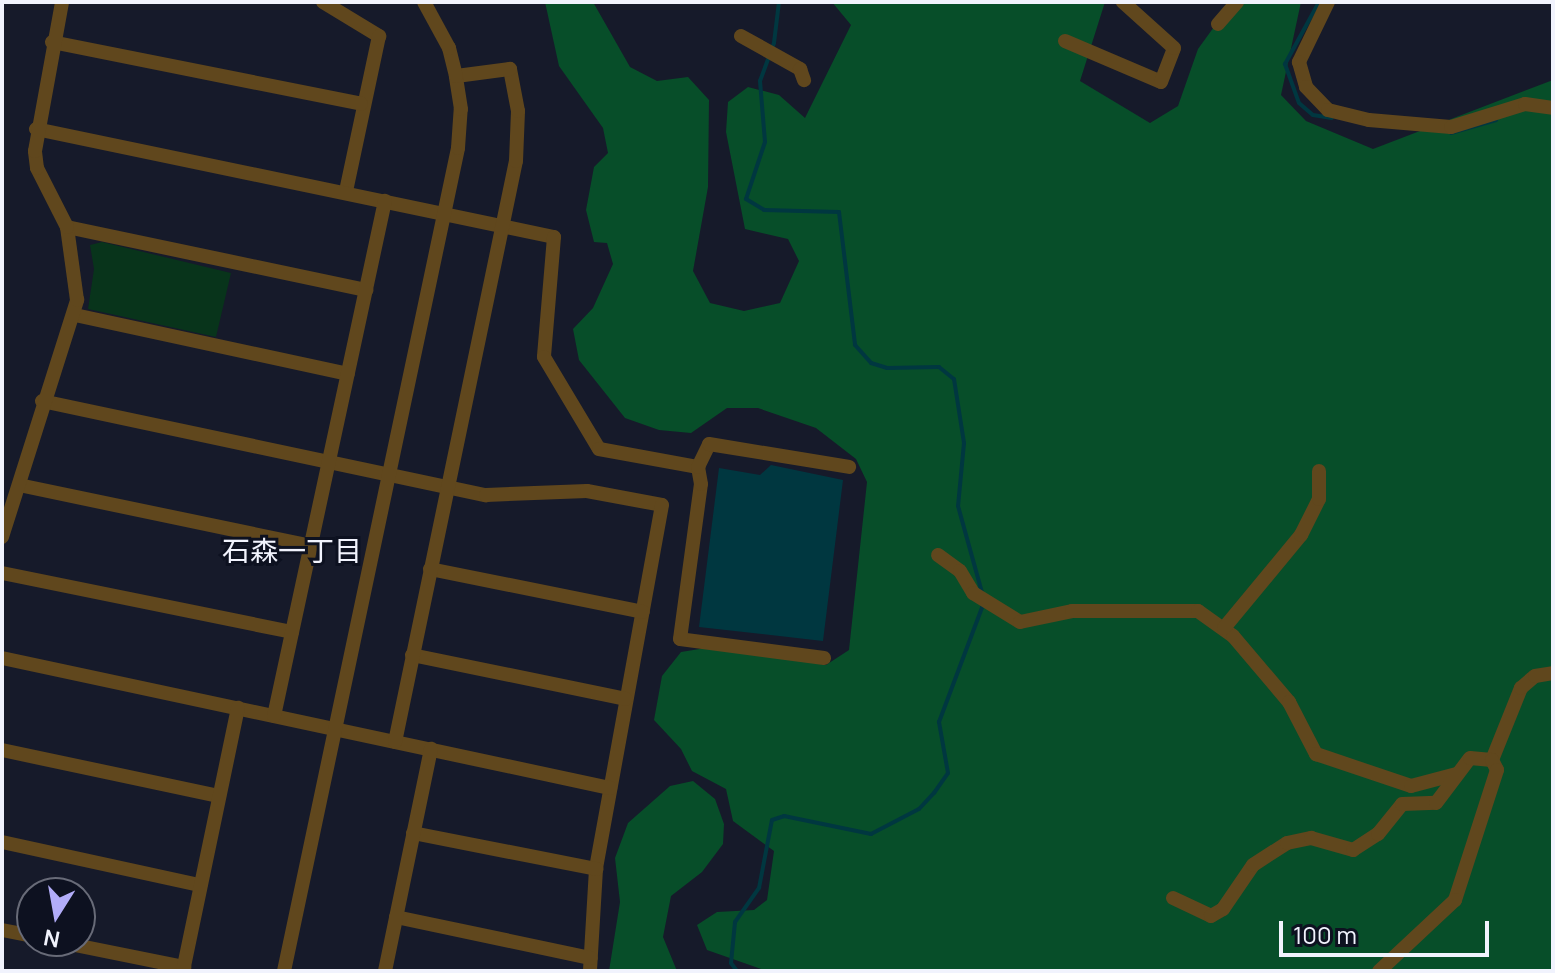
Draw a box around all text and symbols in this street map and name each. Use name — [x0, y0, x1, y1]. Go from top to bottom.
district label: 石森一丁目 — [222, 533, 362, 567]
north arrow — [16, 877, 96, 957]
scale bar — [1283, 905, 1493, 955]
text: 100 m — [1293, 918, 1357, 951]
text: N — [41, 922, 62, 955]

